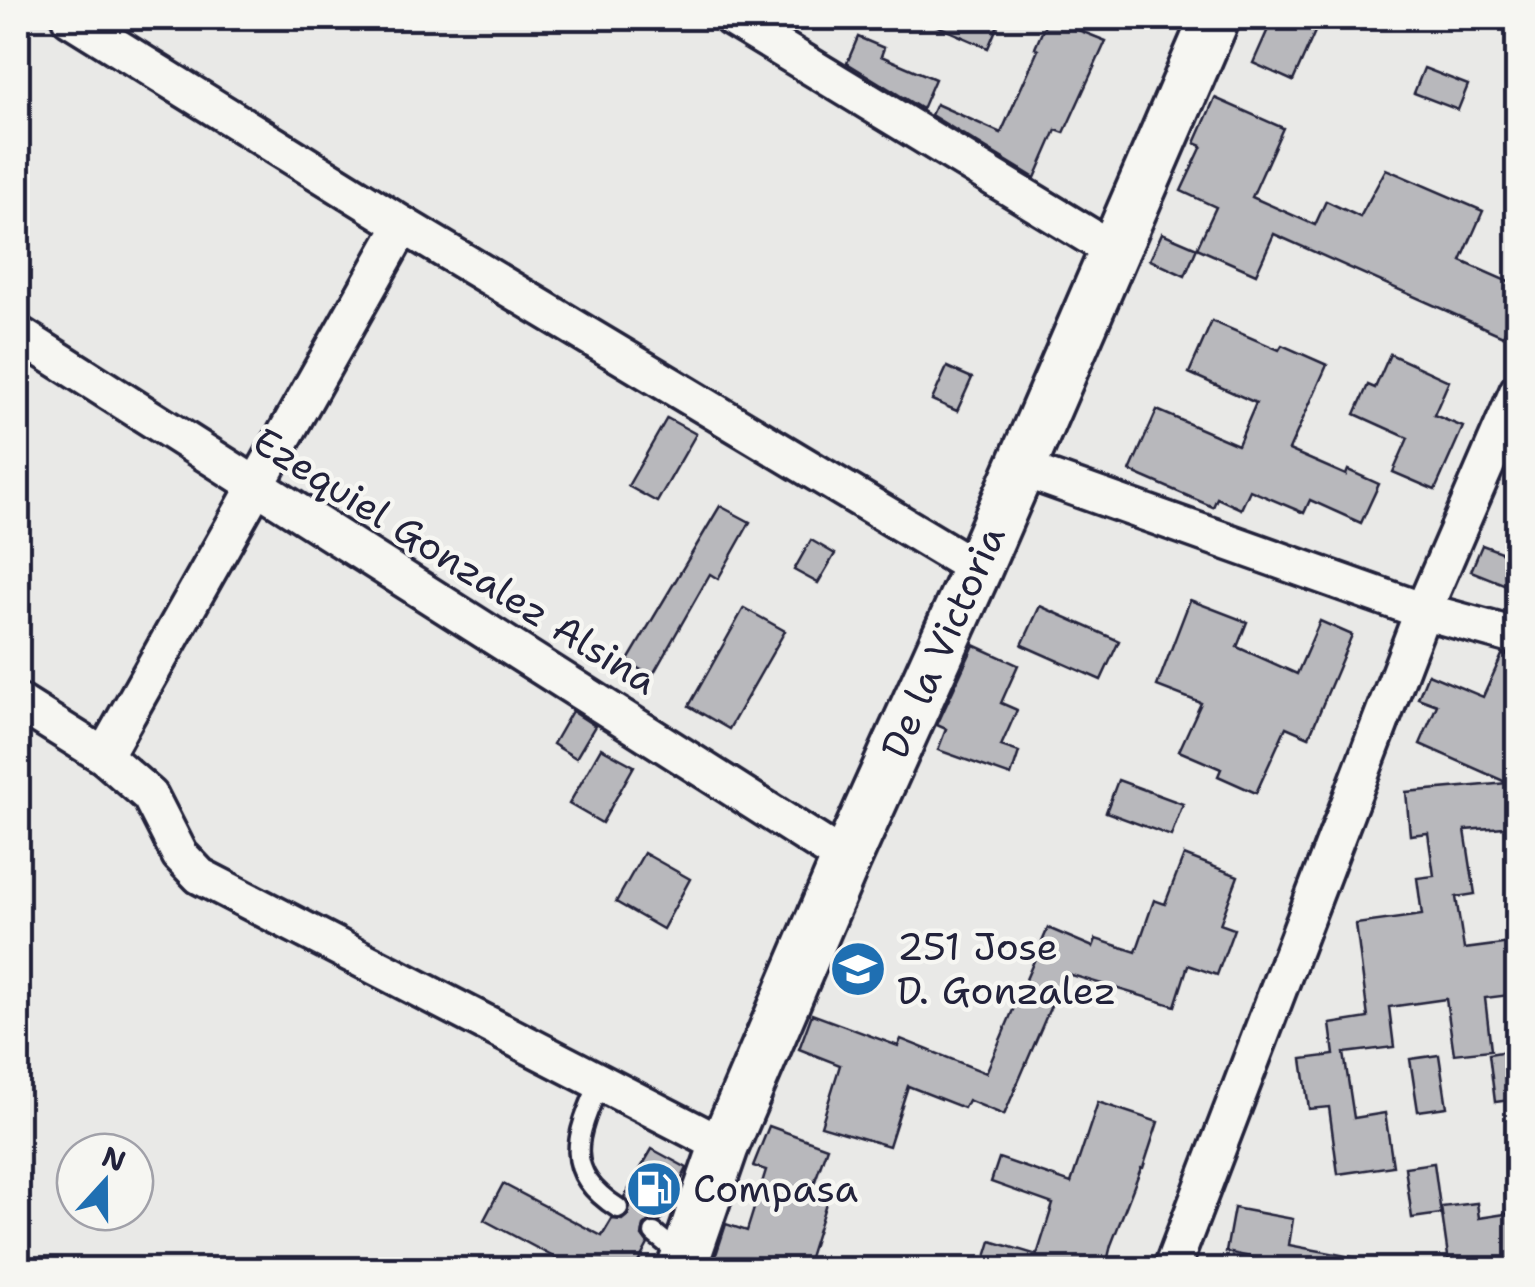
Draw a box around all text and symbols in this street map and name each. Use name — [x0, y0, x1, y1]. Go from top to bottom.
street label: Ezequiel Gonzalez Alsina — [244, 415, 667, 706]
street label: De la Victoria — [869, 517, 1017, 766]
place label: 251 Jose D. Gonzalez — [897, 921, 1116, 1016]
school or university icon: 251 Jose D. Gonzalez — [828, 939, 888, 999]
north arrow — [55, 1132, 155, 1232]
text: N — [97, 1137, 131, 1180]
fuel station icon: Compasa — [624, 1159, 684, 1219]
place label: Compasa — [693, 1163, 858, 1214]

